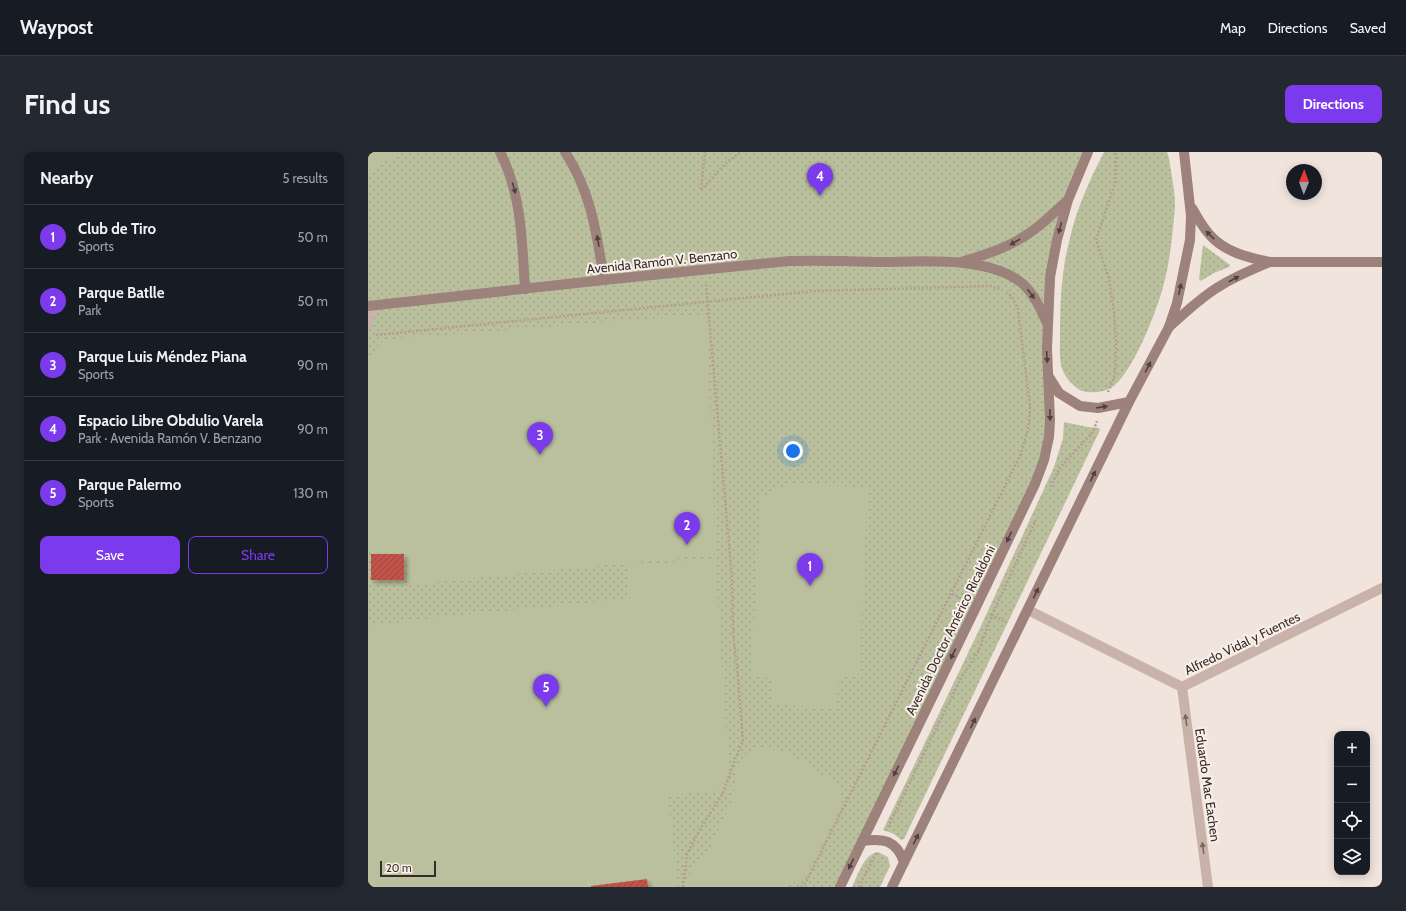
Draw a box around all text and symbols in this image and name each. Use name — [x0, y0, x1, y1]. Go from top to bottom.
text: Waypost — [20, 16, 93, 39]
text: Map — [1220, 19, 1246, 37]
text: Directions — [1268, 19, 1328, 37]
text: Saved — [1350, 19, 1386, 37]
button: Directions — [1285, 85, 1382, 123]
text: Find us — [24, 87, 110, 121]
pin: 4 — [807, 163, 833, 196]
north arrow — [1286, 164, 1322, 200]
text: Nearby — [40, 168, 93, 188]
text: 5 results — [282, 170, 328, 186]
one-way arrow — [511, 183, 517, 195]
text: Club de Tiro — [78, 220, 156, 238]
one-way arrow — [1057, 222, 1063, 234]
text: 1 — [51, 229, 55, 245]
text: 50 m — [298, 229, 328, 245]
one-way arrow — [1205, 230, 1215, 240]
one-way arrow — [594, 235, 600, 247]
text: Sports — [78, 238, 114, 254]
one-way arrow — [1009, 238, 1021, 245]
street label: Avenida Ramón V. Benzano — [586, 245, 738, 277]
one-way arrow — [1228, 275, 1240, 282]
one-way arrow — [1177, 283, 1183, 296]
text: Parque Batlle — [78, 284, 164, 302]
one-way arrow — [1027, 289, 1035, 300]
text: 2 — [50, 293, 56, 309]
text: 50 m — [298, 293, 328, 309]
text: Park — [78, 302, 101, 318]
text: Parque Luis Méndez Piana — [78, 348, 247, 366]
one-way arrow — [1044, 351, 1051, 363]
text: 3 — [49, 357, 57, 373]
text: 90 m — [297, 357, 328, 373]
one-way arrow — [1144, 362, 1151, 373]
text: Sports — [78, 366, 114, 382]
one-way arrow — [1096, 404, 1108, 410]
one-way arrow — [1047, 409, 1053, 422]
text: Espacio Libre Obdulio Varela — [78, 412, 263, 430]
text: 4 — [49, 421, 57, 437]
text: 90 m — [297, 421, 328, 437]
pin: 3 — [527, 422, 553, 455]
text: Park · Avenida Ramón V. Benzano — [78, 430, 261, 446]
your location — [783, 441, 803, 461]
one-way arrow — [1090, 471, 1096, 482]
text: Parque Palermo — [78, 476, 181, 494]
text: 5 — [50, 485, 56, 501]
text: 130 m — [293, 485, 328, 501]
text: Sports — [78, 494, 114, 510]
pin: 2 — [674, 512, 700, 545]
one-way arrow — [1006, 531, 1012, 543]
button: Save — [40, 536, 180, 574]
button: Share — [188, 536, 328, 574]
street label: Avenida Doctor Américo Ricaldoni — [902, 543, 998, 717]
pin: 1 — [797, 553, 823, 586]
one-way arrow — [1033, 588, 1039, 599]
street label: Alfredo Vidal y Fuentes — [1182, 608, 1303, 678]
one-way arrow — [950, 648, 956, 660]
pin: 5 — [533, 674, 559, 707]
one-way arrow — [1183, 713, 1189, 726]
one-way arrow — [970, 717, 976, 728]
street label: Eduardo Mac Eachen — [1192, 727, 1224, 843]
map controls — [1334, 731, 1370, 875]
button: + — [1334, 731, 1370, 767]
one-way arrow — [893, 765, 899, 777]
button: − — [1334, 767, 1370, 803]
button: locate — [1334, 803, 1370, 839]
one-way arrow — [913, 834, 919, 845]
button: layers — [1334, 839, 1370, 875]
one-way arrow — [1200, 842, 1206, 854]
one-way arrow — [848, 858, 854, 870]
scale bar — [380, 859, 436, 878]
text: 20 m — [386, 861, 412, 875]

